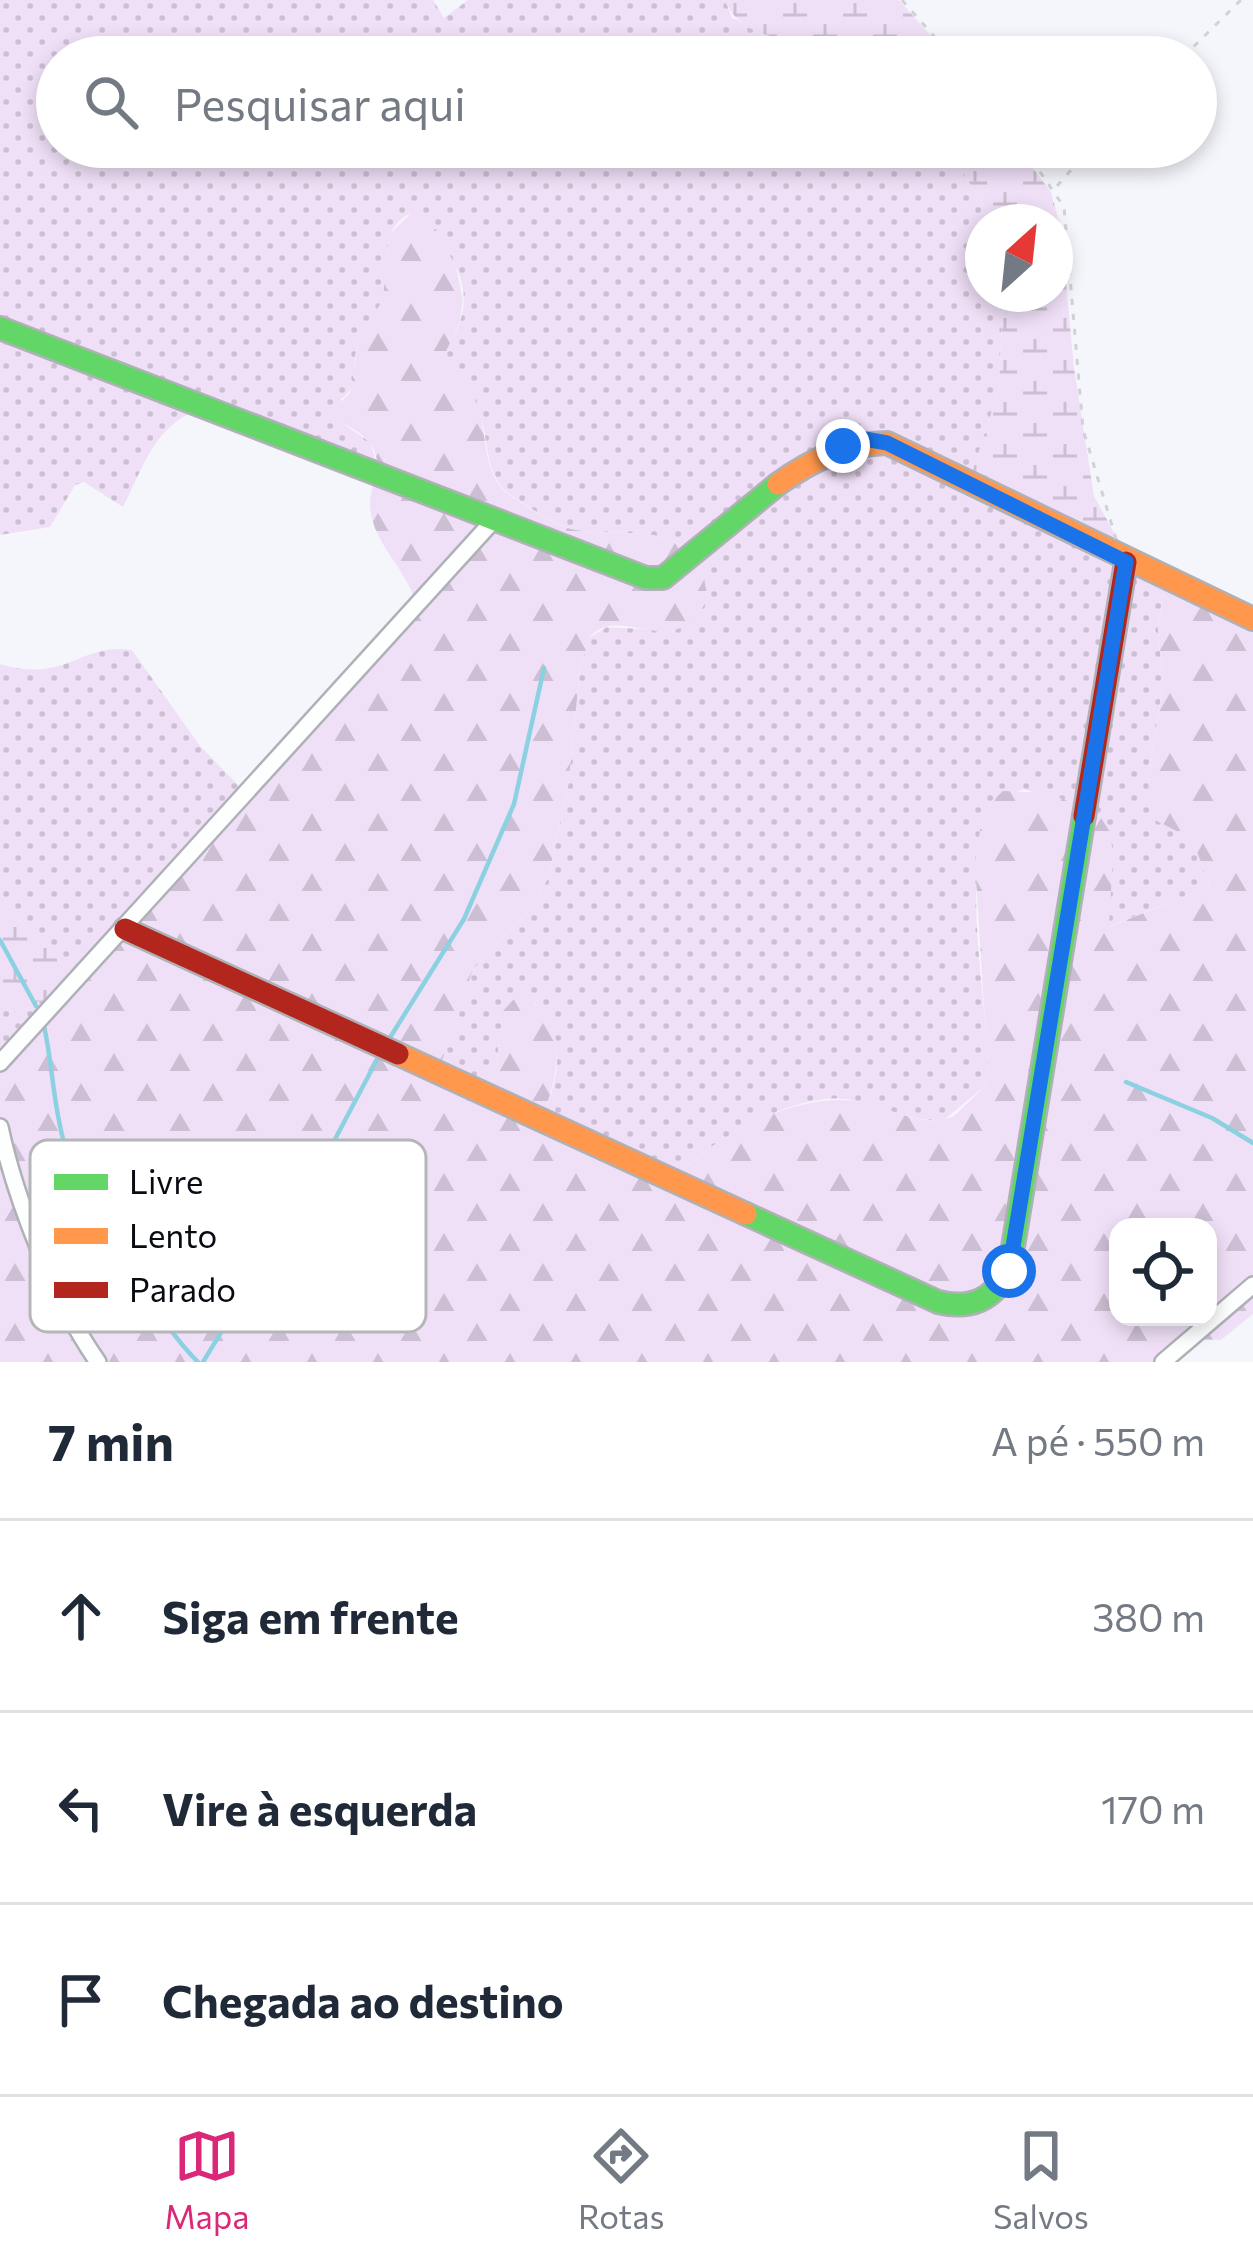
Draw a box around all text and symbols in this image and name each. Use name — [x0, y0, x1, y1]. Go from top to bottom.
search box — [36, 36, 1217, 168]
icon: search — [78, 69, 144, 135]
text: Pesquisar aqui — [174, 75, 466, 130]
north arrow — [965, 204, 1073, 312]
route end — [816, 419, 870, 473]
legend — [30, 1140, 426, 1332]
text: Livre — [129, 1160, 203, 1201]
text: Lento — [129, 1214, 217, 1255]
map controls — [1109, 1218, 1217, 1326]
button: locate — [1109, 1218, 1217, 1326]
route start — [982, 1244, 1036, 1298]
text: Parado — [129, 1268, 236, 1309]
text: 7 min — [48, 1409, 174, 1472]
text: A pé · 550 m — [991, 1416, 1205, 1464]
icon: ahead — [48, 1583, 114, 1649]
text: Siga em frente — [162, 1588, 459, 1643]
text: 380 m — [1092, 1592, 1205, 1640]
icon: left — [48, 1775, 114, 1841]
text: Vire à esquerda — [162, 1780, 477, 1835]
text: 170 m — [1101, 1784, 1205, 1832]
icon: arrive — [48, 1967, 114, 2033]
text: Chegada ao destino — [162, 1972, 564, 2027]
tab: Mapa — [164, 2123, 250, 2236]
tab: Rotas — [578, 2123, 664, 2236]
tab: Salvos — [993, 2123, 1089, 2236]

